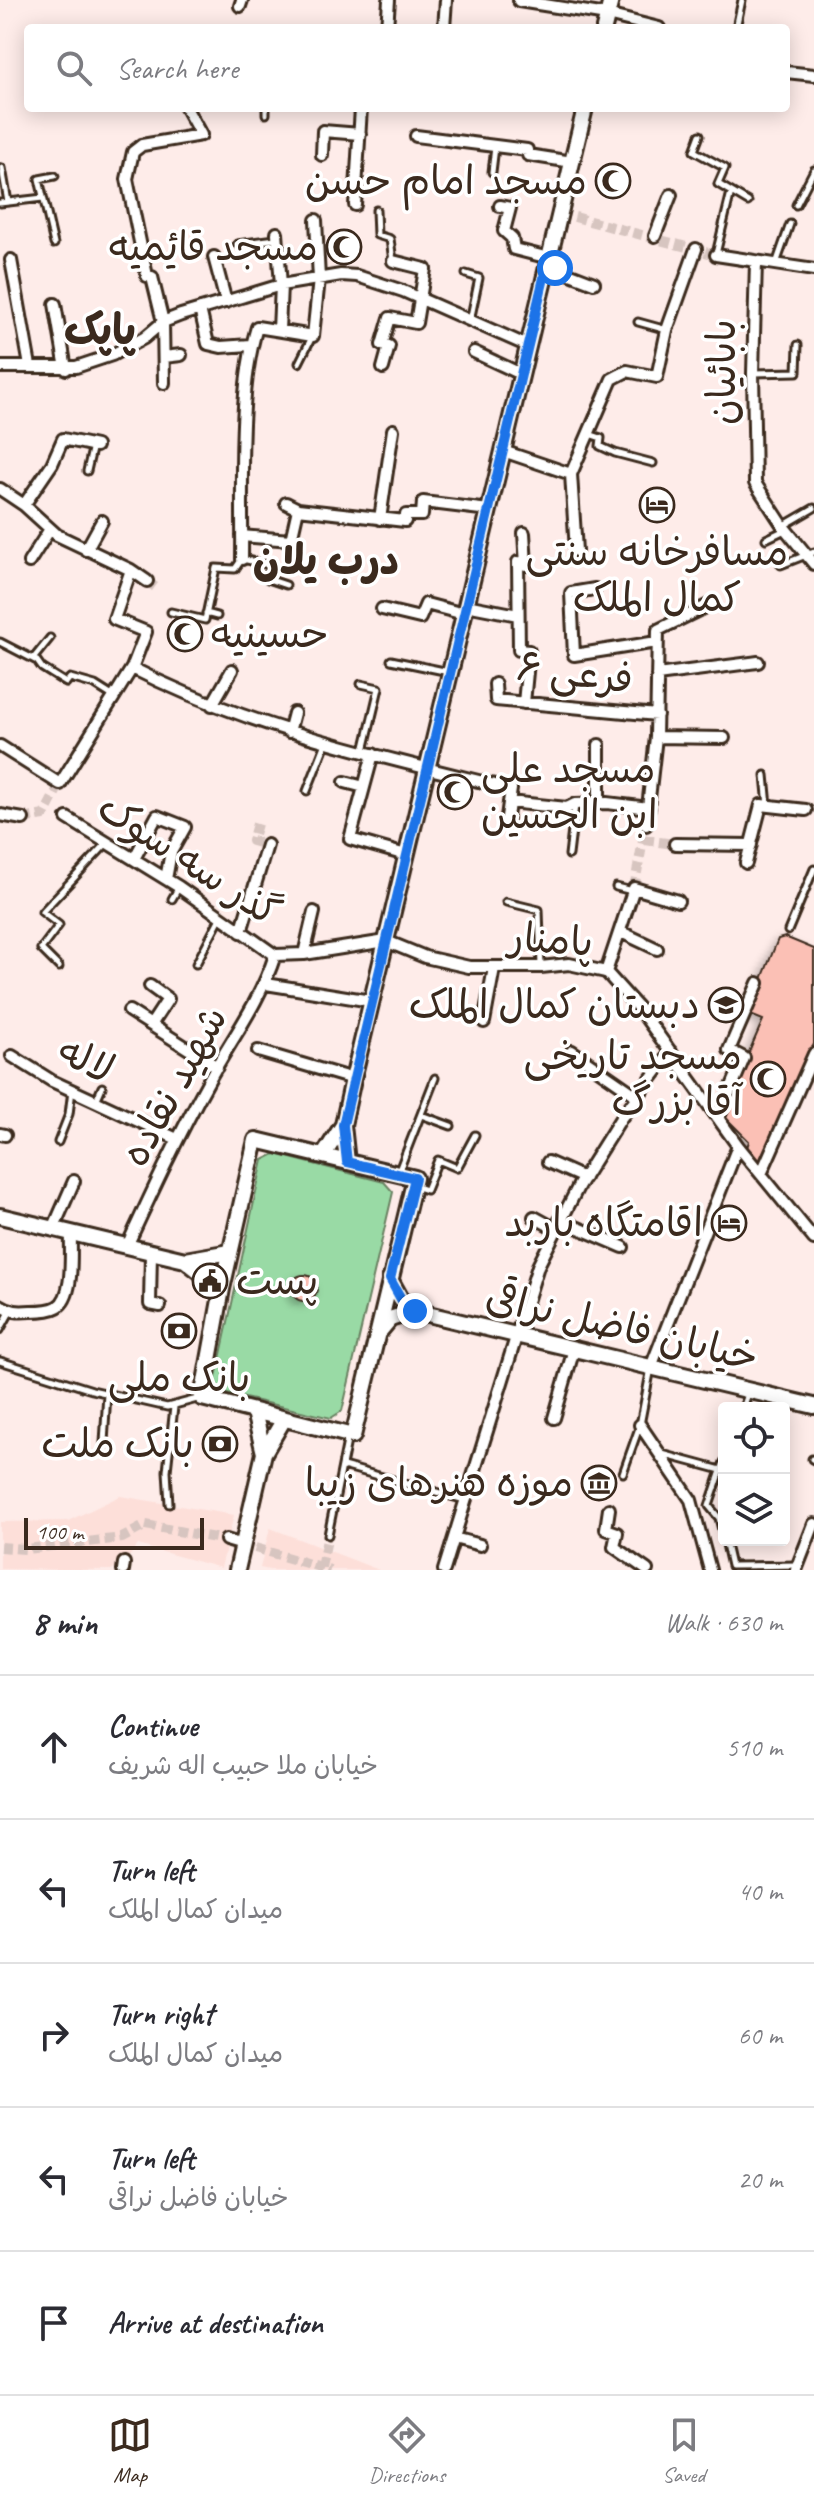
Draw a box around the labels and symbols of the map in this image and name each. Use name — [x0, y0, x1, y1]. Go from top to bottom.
place label: مسجد امام حسن — [305, 156, 587, 211]
mosque icon: مسجد امام حسن — [594, 162, 632, 200]
place label: مسجد قایٔمیه — [109, 222, 318, 272]
mosque icon: مسجد قایٔمیه — [325, 228, 363, 266]
route start — [537, 250, 573, 286]
district label: پاپک — [64, 304, 136, 357]
street label: بابائیان — [697, 319, 747, 425]
hotel icon: مسافرخانه سنتی کمال الملک — [638, 486, 676, 524]
place label: مسافرخانه سنتی کمال الملک — [526, 527, 788, 623]
district label: درب یلان — [253, 534, 399, 587]
place label: حسینیه — [211, 609, 329, 659]
mosque icon: حسینیه — [166, 615, 204, 653]
street label: فرعی ۶ — [514, 641, 636, 705]
place label: مسجد علی ابن الحسین — [481, 744, 658, 840]
mosque icon: مسجد علی ابن الحسین — [436, 773, 474, 811]
street label: گذر سه سوک — [88, 782, 290, 938]
street label: پامنار — [504, 912, 595, 968]
place label: دبستان کمال الملک — [409, 980, 700, 1030]
school or university icon: دبستان کمال الملک — [707, 986, 745, 1024]
street label: شهید نقاده — [109, 997, 239, 1175]
street label: لاله — [50, 1025, 122, 1095]
place label: مسجد تاریخی آقا بزرگ — [524, 1031, 744, 1127]
mosque icon: مسجد تاریخی آقا بزرگ — [749, 1060, 787, 1098]
place label: اقامتگاه باربد — [504, 1198, 703, 1248]
hotel icon: اقامتگاه باربد — [710, 1204, 748, 1242]
place label: پست — [236, 1256, 318, 1306]
public building icon: پست — [191, 1262, 229, 1300]
street label: خیابان فاضل نراقی — [481, 1271, 763, 1383]
route end — [397, 1293, 433, 1329]
bank icon: بانک ملی — [160, 1312, 198, 1350]
place label: بانک ملی — [108, 1353, 250, 1403]
place label: بانک ملت — [41, 1419, 194, 1469]
bank icon: بانک ملت — [201, 1425, 239, 1463]
place label: موزه هنرهای زیبا — [305, 1458, 573, 1508]
museum icon: موزه هنرهای زیبا — [580, 1464, 618, 1502]
scale bar — [24, 1514, 204, 1550]

